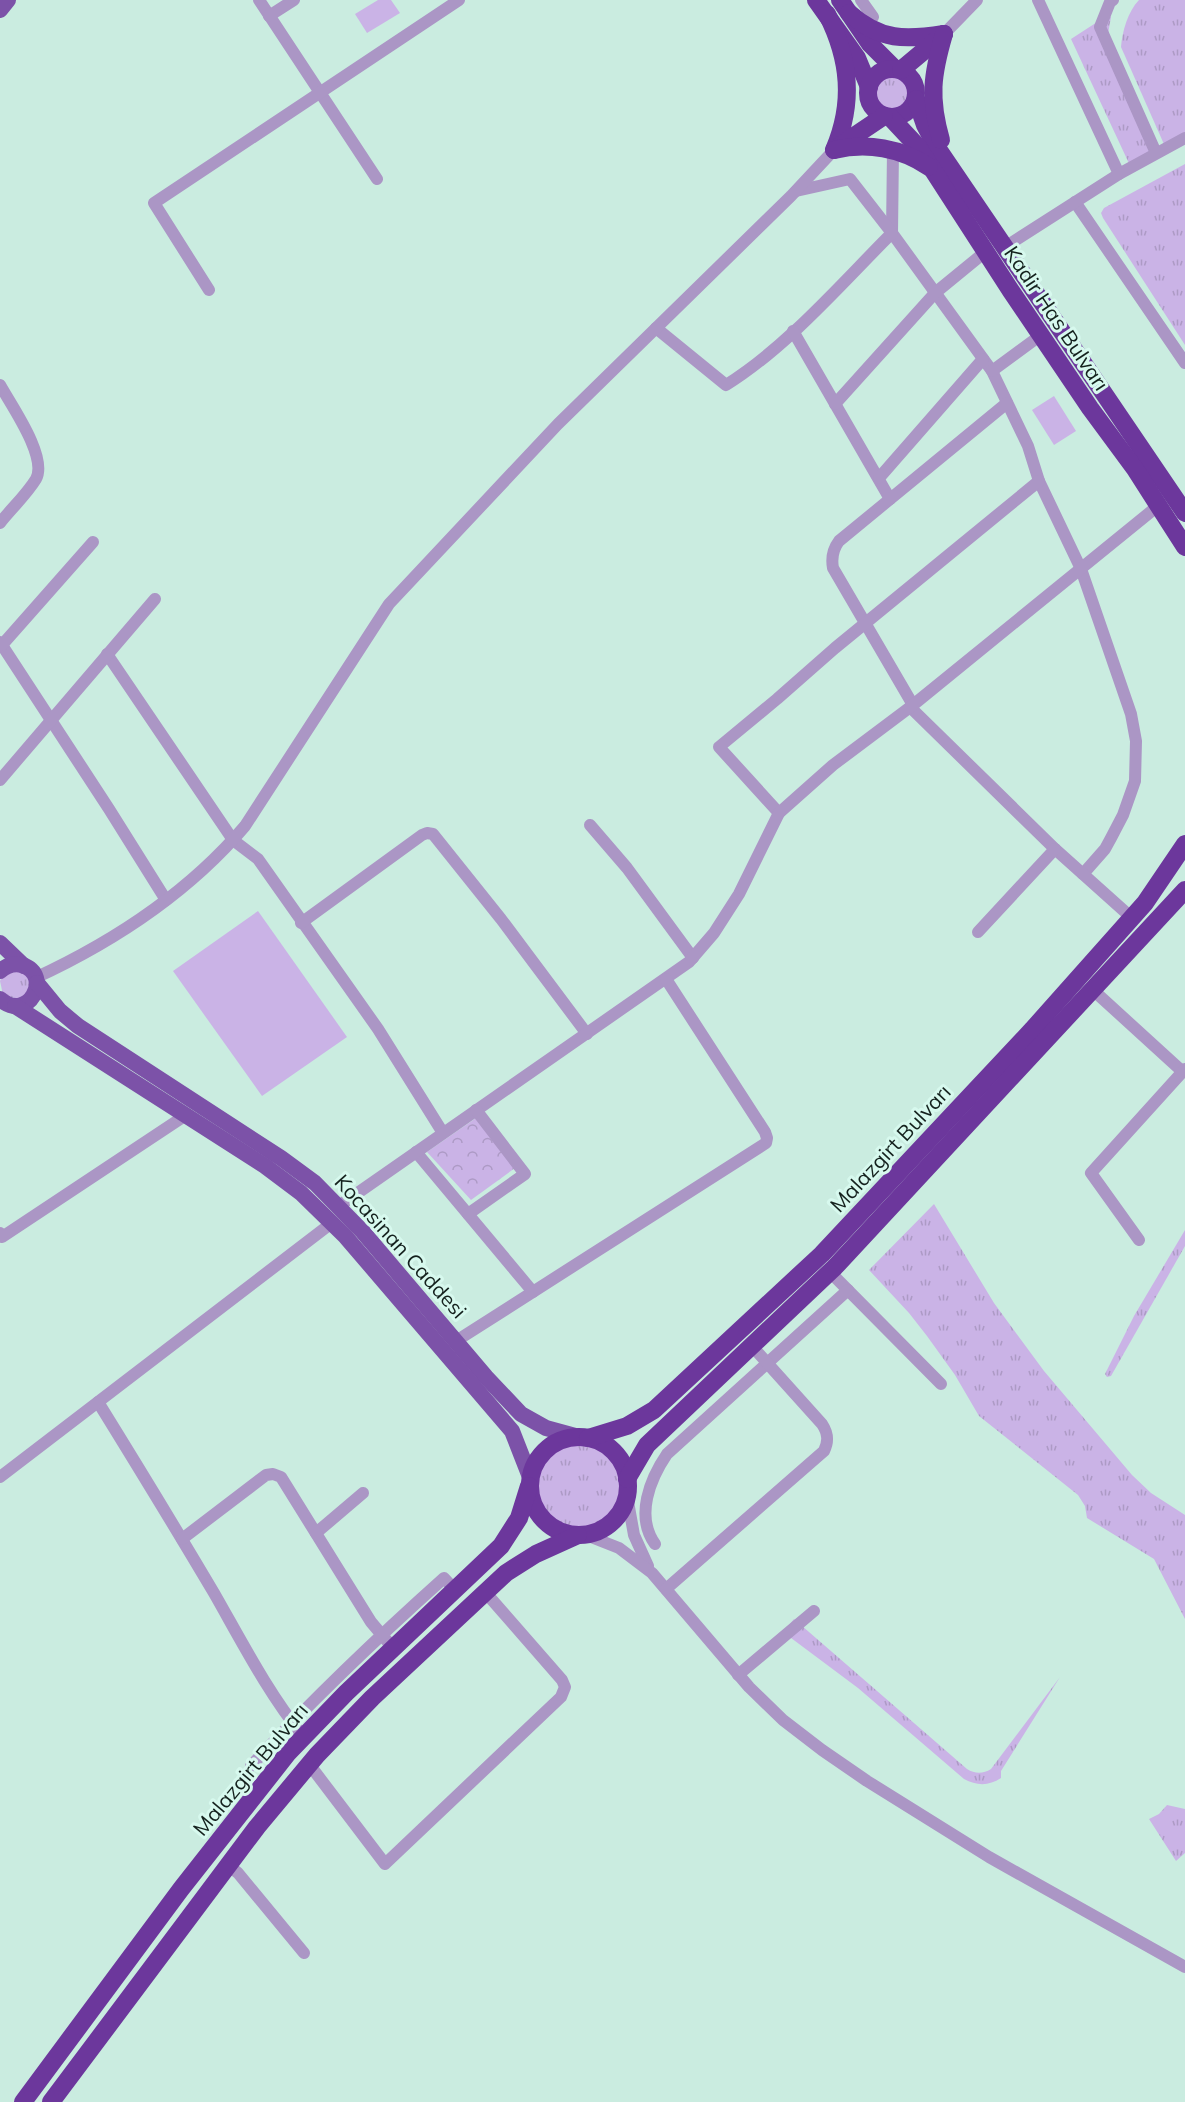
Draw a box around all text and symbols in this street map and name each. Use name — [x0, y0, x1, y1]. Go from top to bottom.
street label: Kadir Has Bulvarı — [999, 241, 1115, 395]
street label: Malazgirt Bulvarı — [824, 1079, 956, 1217]
street label: Kocasinan Caddesi — [330, 1169, 472, 1323]
street label: Malazgirt Bulvarı — [187, 1697, 313, 1841]

